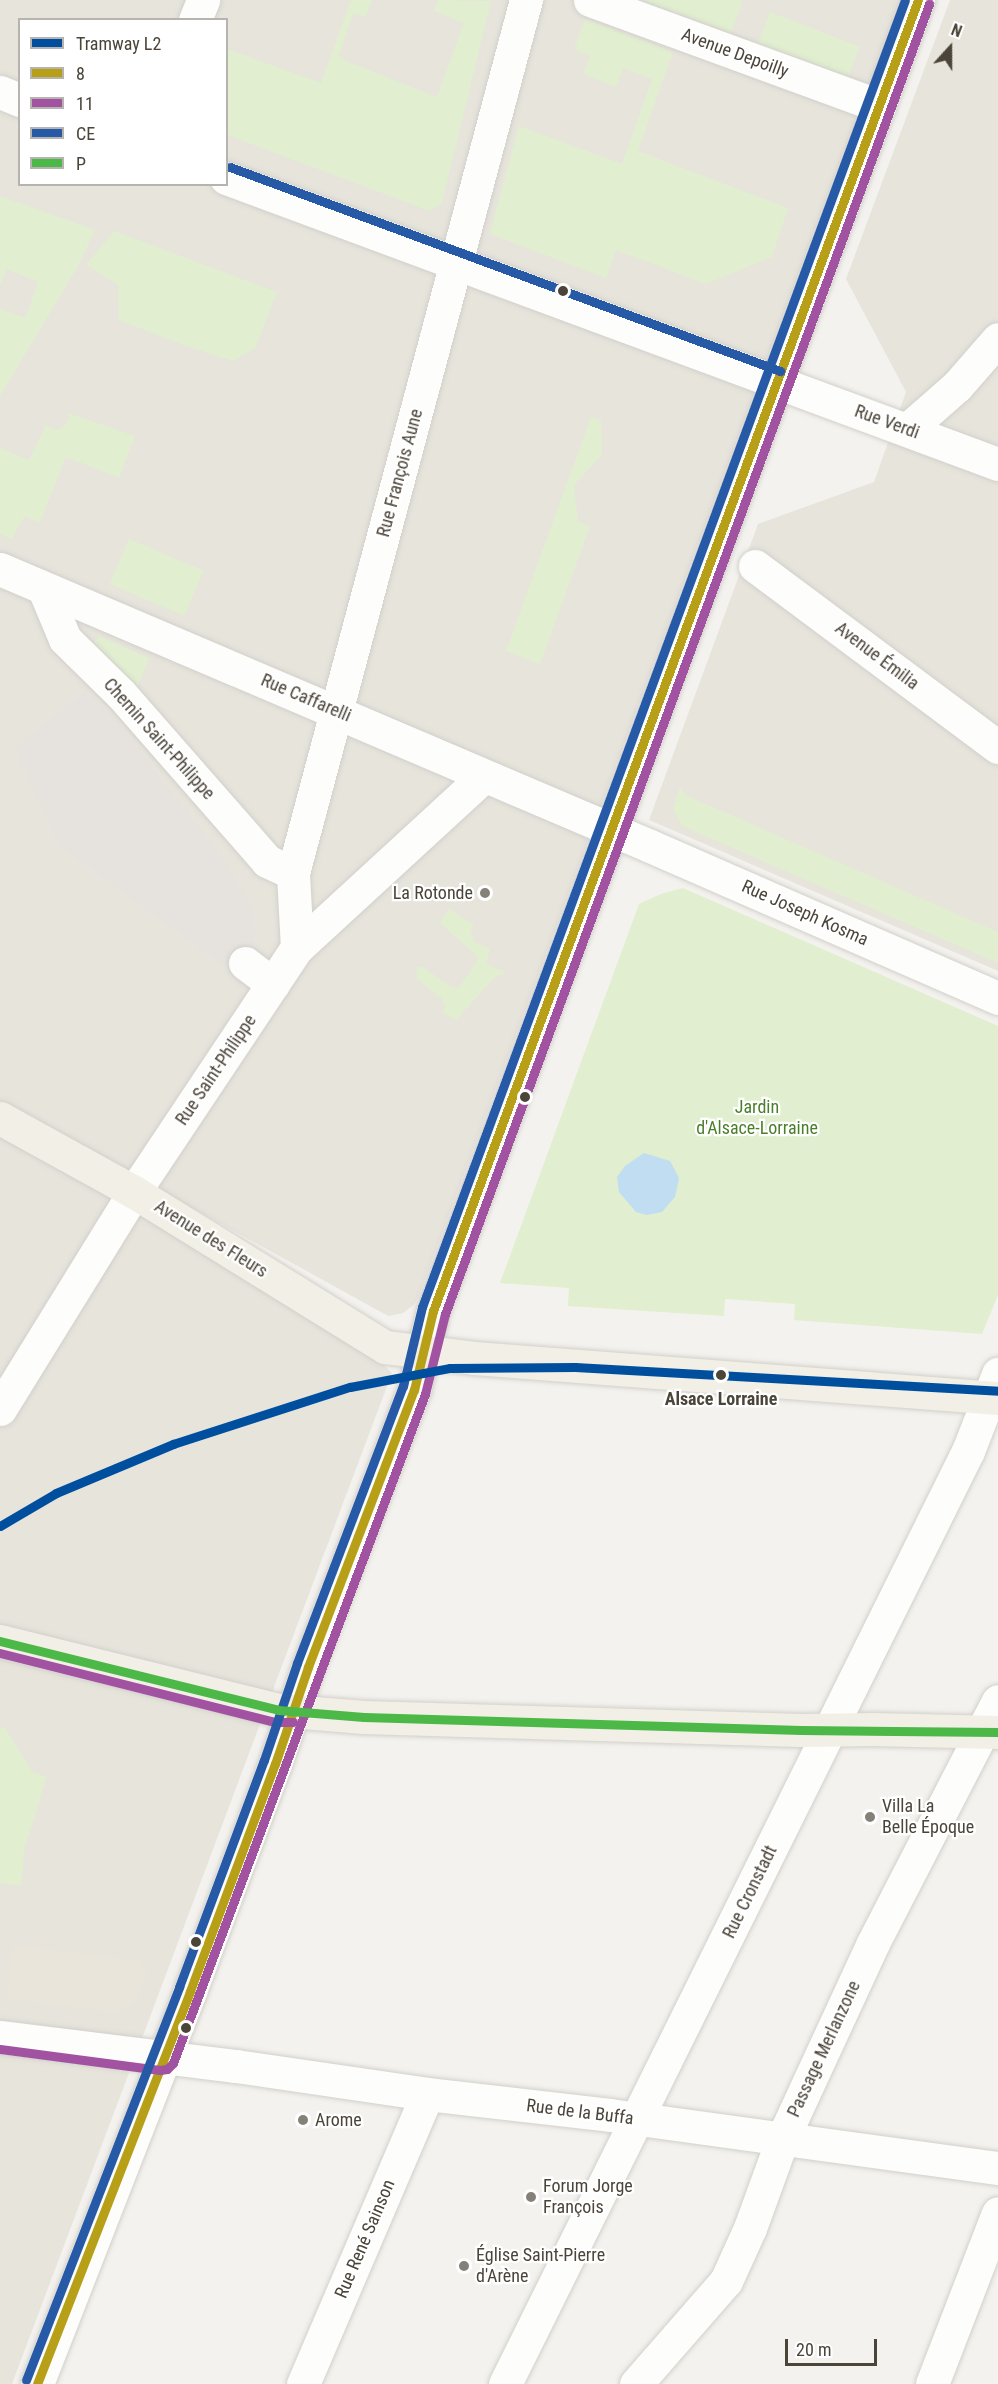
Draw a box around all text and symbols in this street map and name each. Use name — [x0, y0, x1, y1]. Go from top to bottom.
legend — [18, 18, 228, 186]
north arrow — [920, 18, 980, 78]
text: N — [949, 20, 965, 41]
street label: Avenue Depoilly — [678, 24, 792, 82]
text: Tramway L2 — [76, 33, 161, 54]
text: 8 — [76, 63, 85, 84]
text: 11 — [76, 93, 94, 114]
text: CE — [76, 123, 95, 144]
text: P — [76, 153, 86, 174]
unlabelled marker — [557, 285, 569, 297]
street label: Rue Verdi — [852, 400, 922, 444]
street label: Rue François Aune — [373, 407, 427, 539]
street label: Avenue Émilia — [831, 617, 923, 695]
street label: Rue Caffarelli — [258, 669, 354, 727]
street label: Chemin Saint-Philippe — [99, 674, 219, 804]
street label: Rue Joseph Kosma — [739, 875, 871, 951]
place label: La Rotonde — [393, 882, 473, 904]
marker: La Rotonde — [478, 886, 492, 900]
street label: Rue Saint-Philippe — [171, 1011, 261, 1129]
unlabelled marker — [519, 1091, 531, 1103]
park label: Jardin d'Alsace-Lorraine — [696, 1097, 818, 1140]
street label: Avenue des Fleurs — [150, 1196, 272, 1282]
marker: Alsace Lorraine — [710, 1364, 732, 1386]
place label: Alsace Lorraine — [665, 1388, 777, 1410]
place label: Villa La Belle Époque — [882, 1796, 974, 1838]
marker: Villa La Belle Époque — [863, 1810, 877, 1824]
street label: Rue Cronstadt — [718, 1842, 782, 1942]
unlabelled marker — [190, 1936, 202, 1948]
street label: Passage Merlanzone — [783, 1977, 865, 2121]
unlabelled marker — [180, 2022, 192, 2034]
street label: Rue de la Buffa — [525, 2095, 635, 2129]
place label: Arome — [315, 2109, 362, 2131]
marker: Arome — [296, 2113, 310, 2127]
street label: Rue René Sainson — [330, 2176, 400, 2302]
place label: Forum Jorge François — [543, 2176, 633, 2218]
marker: Forum Jorge François — [524, 2190, 538, 2204]
place label: Église Saint-Pierre d'Arène — [476, 2245, 605, 2288]
marker: Église Saint-Pierre d'Arène — [457, 2259, 471, 2273]
scale bar — [788, 2327, 880, 2365]
text: 20 m — [796, 2339, 831, 2360]

